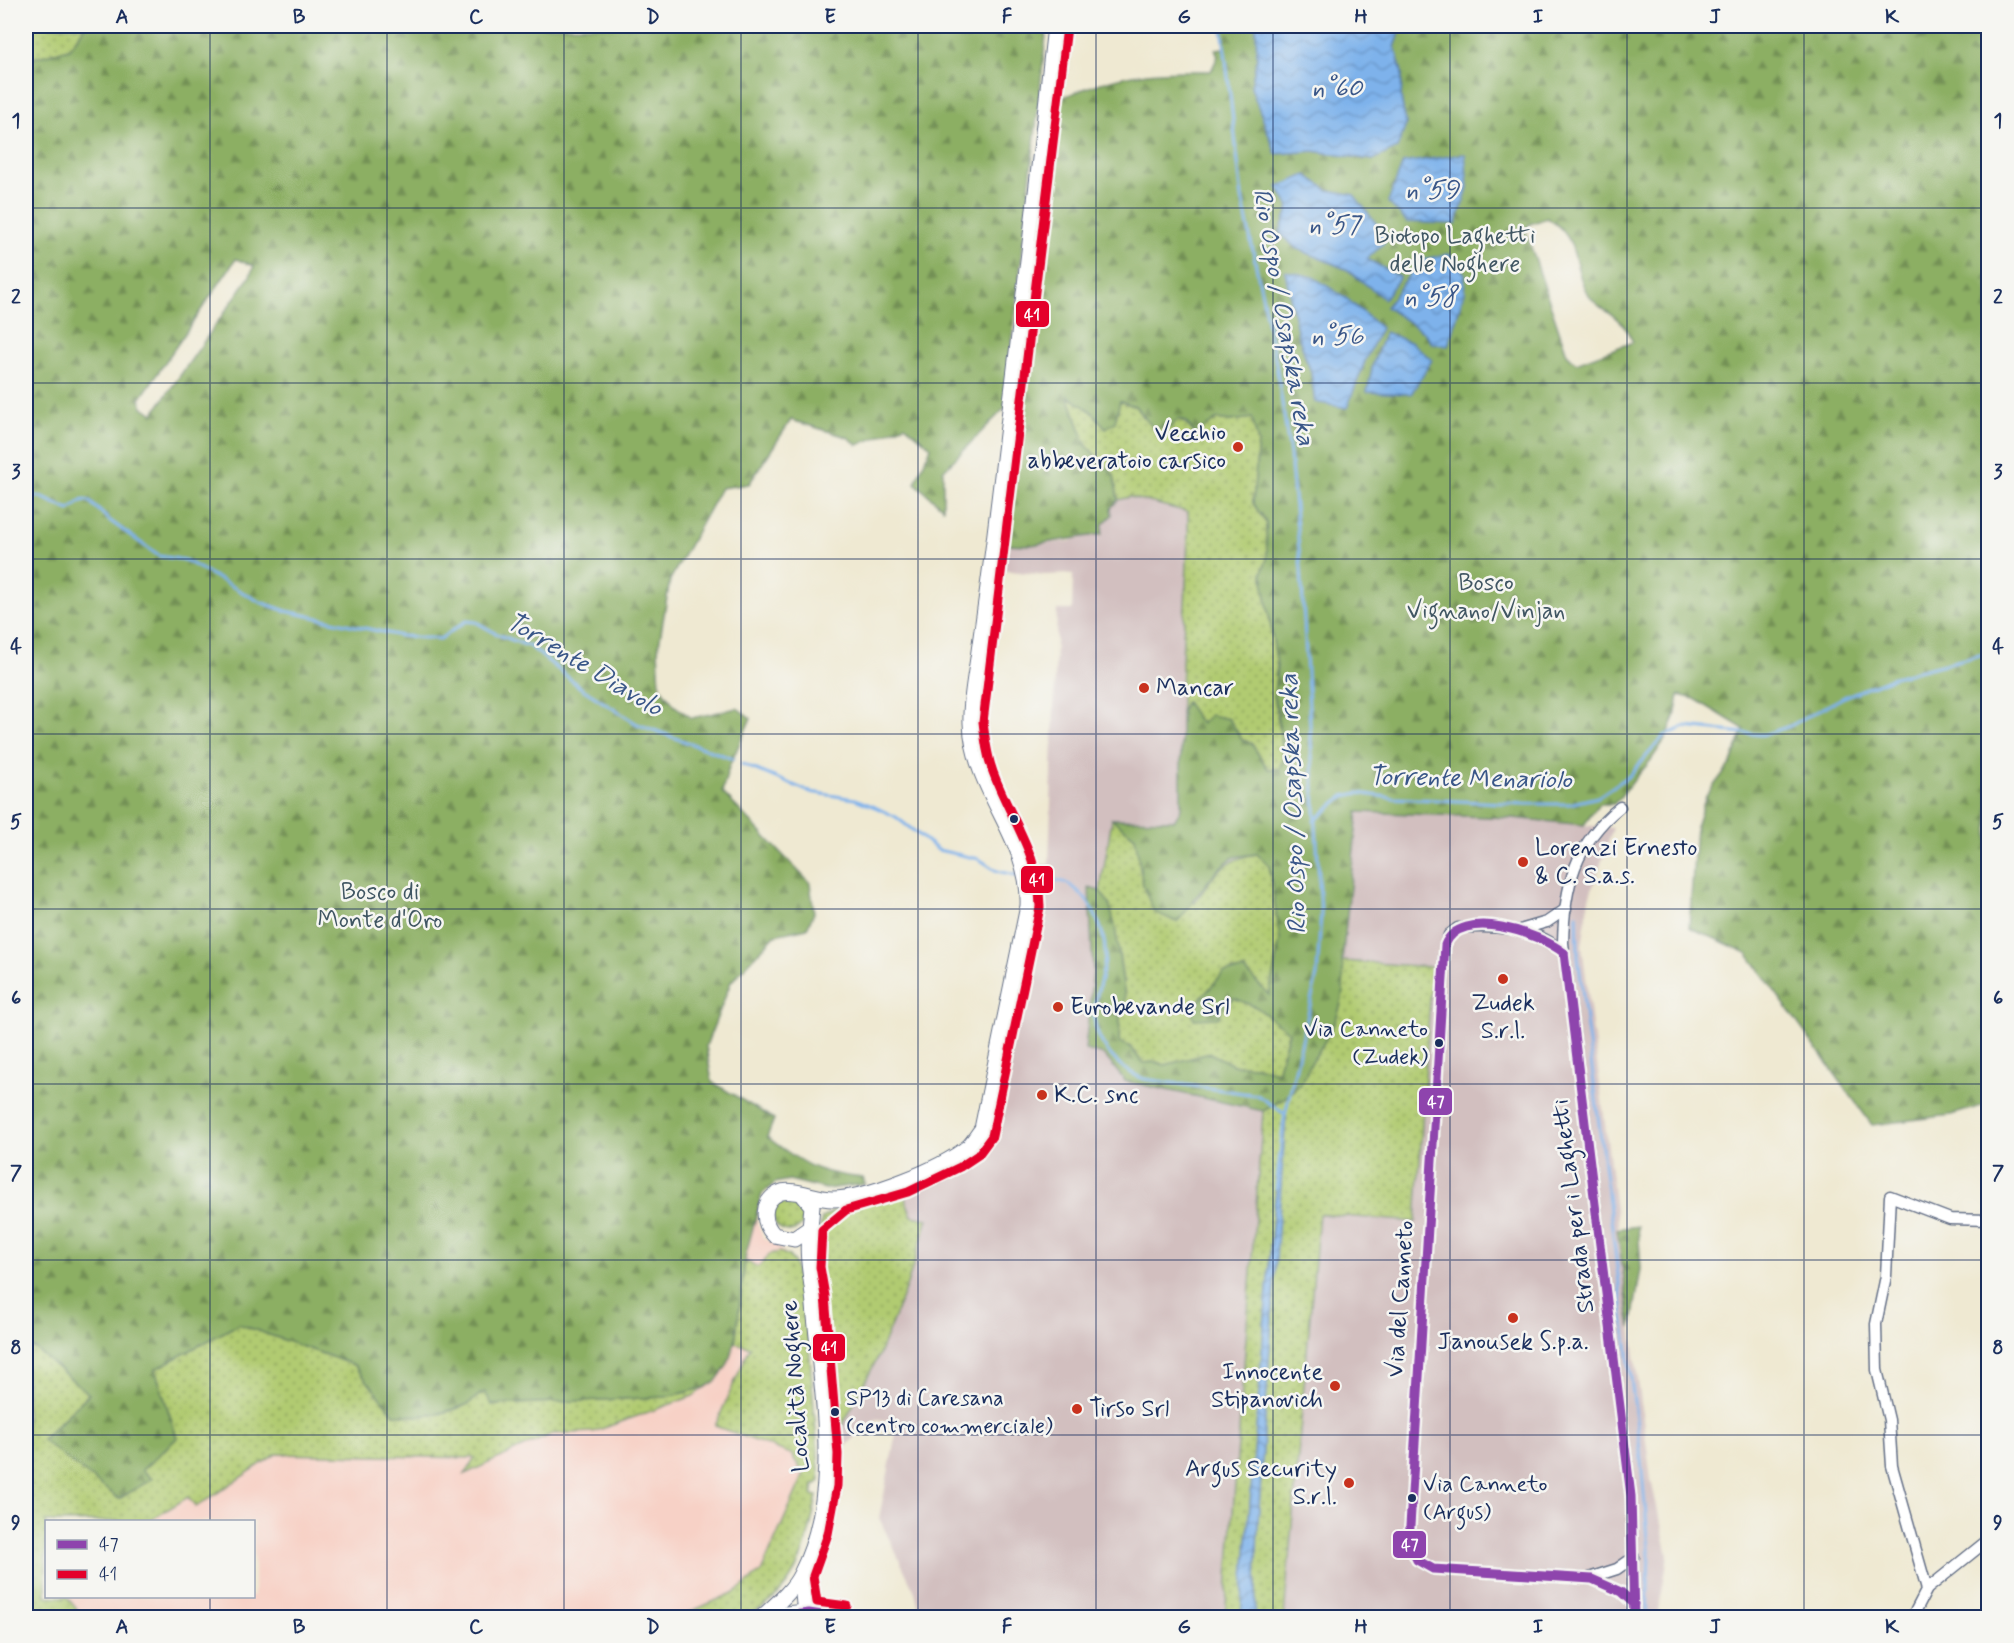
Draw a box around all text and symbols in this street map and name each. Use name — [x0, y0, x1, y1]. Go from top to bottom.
text: A — [115, 4, 129, 31]
text: B — [293, 4, 306, 31]
text: C — [469, 4, 484, 31]
text: D — [646, 4, 660, 31]
text: E — [824, 4, 836, 31]
text: F — [1002, 4, 1013, 31]
text: G — [1177, 4, 1191, 31]
text: H — [1354, 4, 1368, 31]
text: I — [1533, 4, 1543, 31]
text: J — [1709, 4, 1721, 31]
text: K — [1885, 4, 1900, 31]
water label: n°60 — [1312, 72, 1364, 106]
text: 1 — [12, 108, 20, 135]
text: 1 — [1994, 108, 2002, 135]
water label: n°59 — [1405, 174, 1460, 208]
water label: Rio Ospo / Osapska reka — [1244, 186, 1322, 448]
water label: n°57 — [1308, 209, 1364, 243]
park label: Biotopo Laghetti delle Noghere — [1375, 221, 1535, 283]
water label: n°58 — [1404, 281, 1460, 315]
text: 2 — [11, 284, 21, 311]
text: 2 — [1993, 284, 2003, 311]
line badge: 41 — [1015, 300, 1050, 328]
text: 41 — [1024, 305, 1040, 326]
water label: n°56 — [1311, 320, 1364, 354]
place label: Vecchio abbeveratoio carsico — [1028, 418, 1226, 477]
marker: Vecchio abbeveratoio carsico — [1231, 440, 1245, 454]
text: 3 — [11, 459, 21, 486]
text: 3 — [1993, 459, 2003, 486]
park label: Bosco Vignano/Vinjan — [1407, 568, 1565, 630]
water label: Torrente Diavolo — [499, 605, 669, 726]
text: 4 — [10, 634, 22, 661]
text: 4 — [1992, 634, 2004, 661]
place label: Mancar — [1156, 673, 1234, 704]
water label: Rio Ospo / Osapska reka — [1272, 673, 1316, 935]
marker: Mancar — [1137, 681, 1151, 695]
water label: Torrente Menariolo — [1368, 760, 1573, 798]
text: 5 — [10, 809, 22, 836]
text: 5 — [1992, 809, 2004, 836]
unlabelled marker — [1008, 813, 1020, 825]
place label: Lorenzi Ernesto & C. S.a.s. — [1535, 833, 1697, 892]
marker: Lorenzi Ernesto & C. S.a.s. — [1516, 855, 1530, 869]
line badge: 41 — [1020, 865, 1054, 894]
text: 41 — [1029, 870, 1045, 891]
park label: Bosco di Monte d'Oro — [318, 877, 442, 936]
marker: Zudek S.r.l. — [1496, 972, 1510, 986]
text: 6 — [11, 985, 21, 1012]
text: 6 — [1993, 985, 2003, 1012]
place label: Zudek S.r.l. — [1471, 988, 1535, 1047]
place label: Eurobevande Srl — [1070, 992, 1230, 1023]
marker: Eurobevande Srl — [1051, 1000, 1065, 1014]
place label: Via Canneto (Zudek) — [1304, 1016, 1428, 1072]
marker: Via Canneto (Zudek) — [1433, 1037, 1445, 1049]
place label: K.C. snc — [1054, 1080, 1138, 1111]
line badge: 47 — [1418, 1087, 1453, 1116]
marker: K.C. snc — [1035, 1088, 1049, 1102]
text: 47 — [1427, 1092, 1445, 1113]
street label: Strada per i Laghetti — [1545, 1097, 1605, 1315]
text: 7 — [10, 1160, 22, 1187]
text: 7 — [1992, 1160, 2004, 1187]
street label: Via del Canneto — [1380, 1219, 1422, 1379]
street label: Località Noghere — [775, 1299, 820, 1473]
marker: Janousek S.p.a. — [1506, 1311, 1520, 1325]
place label: Janousek S.p.a. — [1437, 1327, 1589, 1358]
line badge: 41 — [812, 1333, 846, 1362]
text: 8 — [10, 1335, 22, 1362]
text: 8 — [1992, 1335, 2004, 1362]
text: 41 — [821, 1338, 837, 1359]
place label: Innocente Stipanovich — [1211, 1357, 1323, 1416]
marker: Innocente Stipanovich — [1328, 1379, 1342, 1393]
place label: SP13 di Caresana (centro commerciale) — [846, 1385, 1053, 1441]
place label: Tirso Srl — [1089, 1394, 1169, 1425]
marker: Tirso Srl — [1070, 1402, 1084, 1416]
marker: SP13 di Caresana (centro commerciale) — [829, 1406, 841, 1418]
place label: Argus Security S.r.l. — [1185, 1454, 1337, 1513]
place label: Via Canneto (Argus) — [1423, 1471, 1547, 1530]
marker: Argus Security S.r.l. — [1342, 1476, 1356, 1490]
marker: Via Canneto (Argus) — [1406, 1492, 1418, 1504]
text: 9 — [11, 1510, 21, 1537]
text: 9 — [1993, 1510, 2003, 1537]
legend — [45, 1520, 255, 1598]
line badge: 47 — [1392, 1530, 1427, 1559]
text: 47 — [99, 1533, 119, 1557]
text: 47 — [1401, 1535, 1419, 1556]
text: 41 — [99, 1563, 117, 1587]
text: A — [115, 1614, 129, 1641]
text: B — [293, 1614, 306, 1641]
text: C — [469, 1614, 484, 1641]
text: D — [646, 1614, 660, 1641]
text: E — [824, 1614, 836, 1641]
text: F — [1002, 1614, 1013, 1641]
text: G — [1177, 1614, 1191, 1641]
text: H — [1354, 1614, 1368, 1641]
text: I — [1533, 1614, 1543, 1641]
text: J — [1709, 1614, 1721, 1641]
text: K — [1885, 1614, 1900, 1641]

